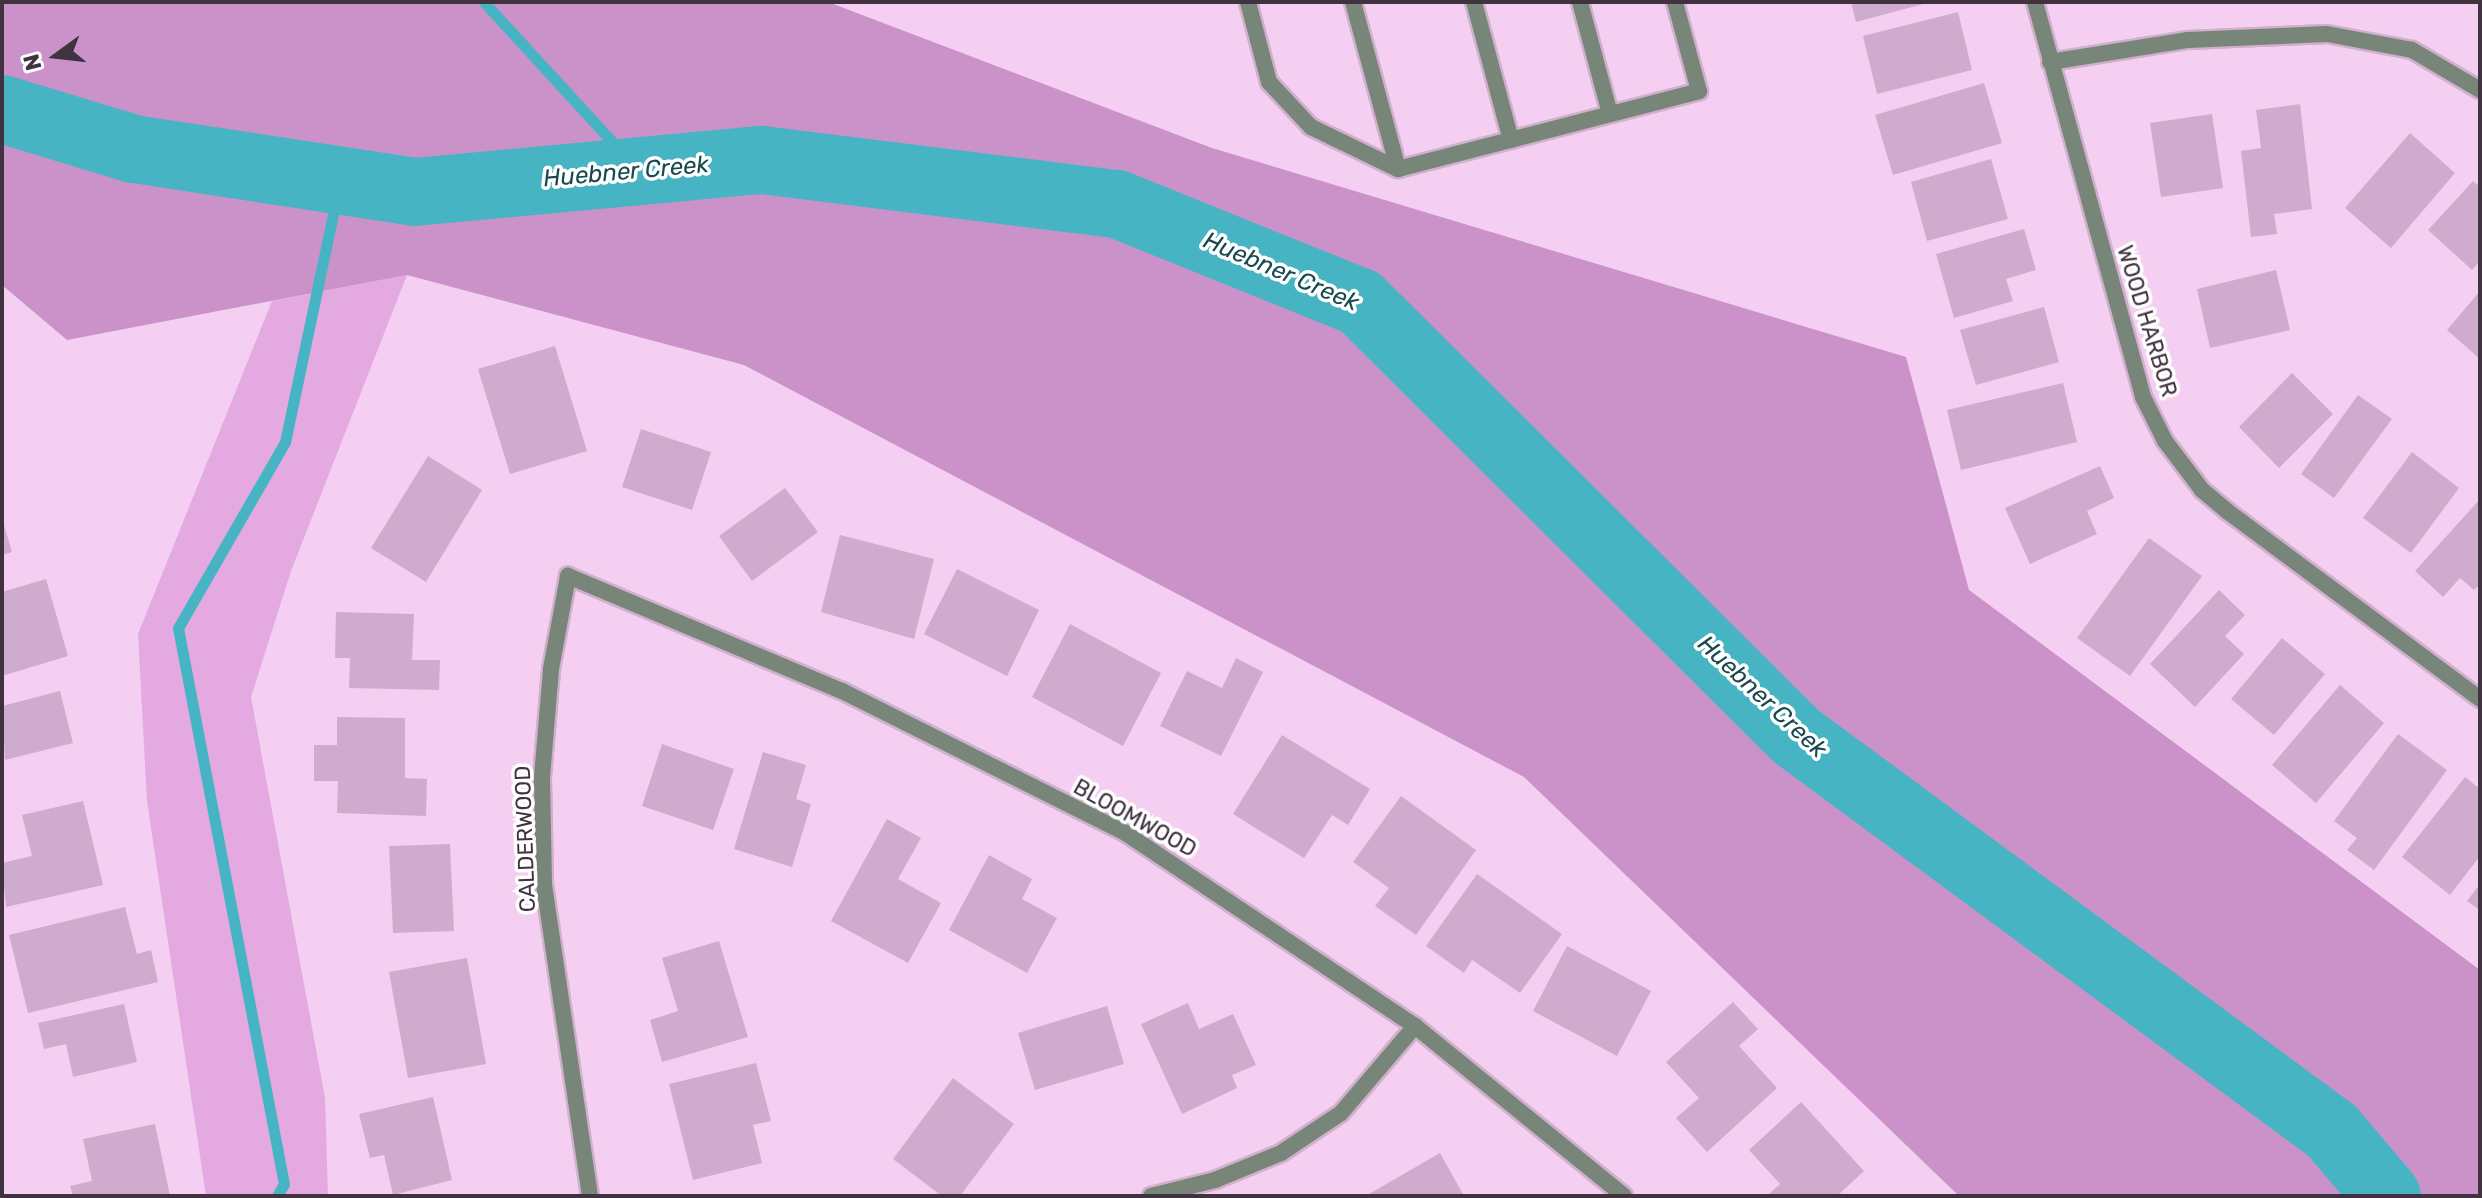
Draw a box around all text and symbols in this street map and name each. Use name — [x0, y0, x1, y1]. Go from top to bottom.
north arrow — [16, 16, 96, 96]
text: N — [17, 51, 47, 73]
water label: Huebner Creek — [542, 150, 710, 194]
water label: Huebner Creek — [1199, 226, 1363, 318]
street label: WOOD HARBOR — [2111, 242, 2183, 400]
water label: Huebner Creek — [1691, 630, 1833, 764]
street label: CALDERWOOD — [509, 765, 541, 913]
street label: BLOOMWOOD — [1069, 773, 1201, 863]

